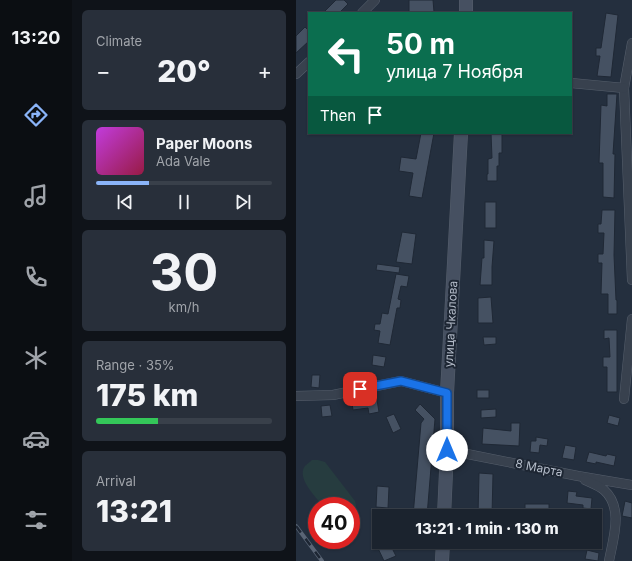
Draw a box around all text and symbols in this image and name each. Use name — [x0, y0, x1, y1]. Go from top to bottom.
text: 13:20 — [12, 27, 60, 48]
text: 50 m — [386, 27, 455, 61]
icon: left — [320, 28, 372, 80]
text: Climate — [96, 33, 142, 49]
text: 20° — [157, 53, 211, 89]
text: − — [96, 58, 111, 84]
text: + — [257, 58, 272, 84]
text: улица 7 Ноября — [386, 61, 523, 82]
icon: directions — [22, 101, 50, 129]
icon: arrive — [364, 104, 386, 126]
text: Then — [320, 106, 356, 125]
text: Paper Moons — [156, 134, 252, 153]
text: Ada Vale — [156, 153, 210, 169]
icon: music — [22, 182, 50, 210]
icon: previous — [114, 191, 136, 213]
icon: pause — [173, 191, 195, 213]
icon: next — [232, 191, 254, 213]
text: 30 — [150, 241, 218, 304]
icon: phone — [22, 263, 50, 291]
street label: улица Чкалова — [441, 280, 460, 368]
text: km/h — [169, 299, 199, 315]
icon: climate — [22, 344, 50, 372]
text: Range · 35% — [96, 357, 175, 373]
pin — [343, 372, 377, 406]
text: 175 km — [96, 377, 198, 413]
icon: arrive — [349, 378, 371, 400]
icon: car — [22, 425, 50, 453]
position arrow — [426, 429, 468, 471]
street label: 8 Марта — [514, 456, 564, 479]
text: Arrival — [96, 473, 136, 489]
text: 13:21 — [96, 493, 172, 529]
speed limit sign: 40 — [308, 497, 360, 549]
icon: filters — [22, 506, 50, 534]
text: 13:21 · 1 min · 130 m — [415, 519, 559, 538]

